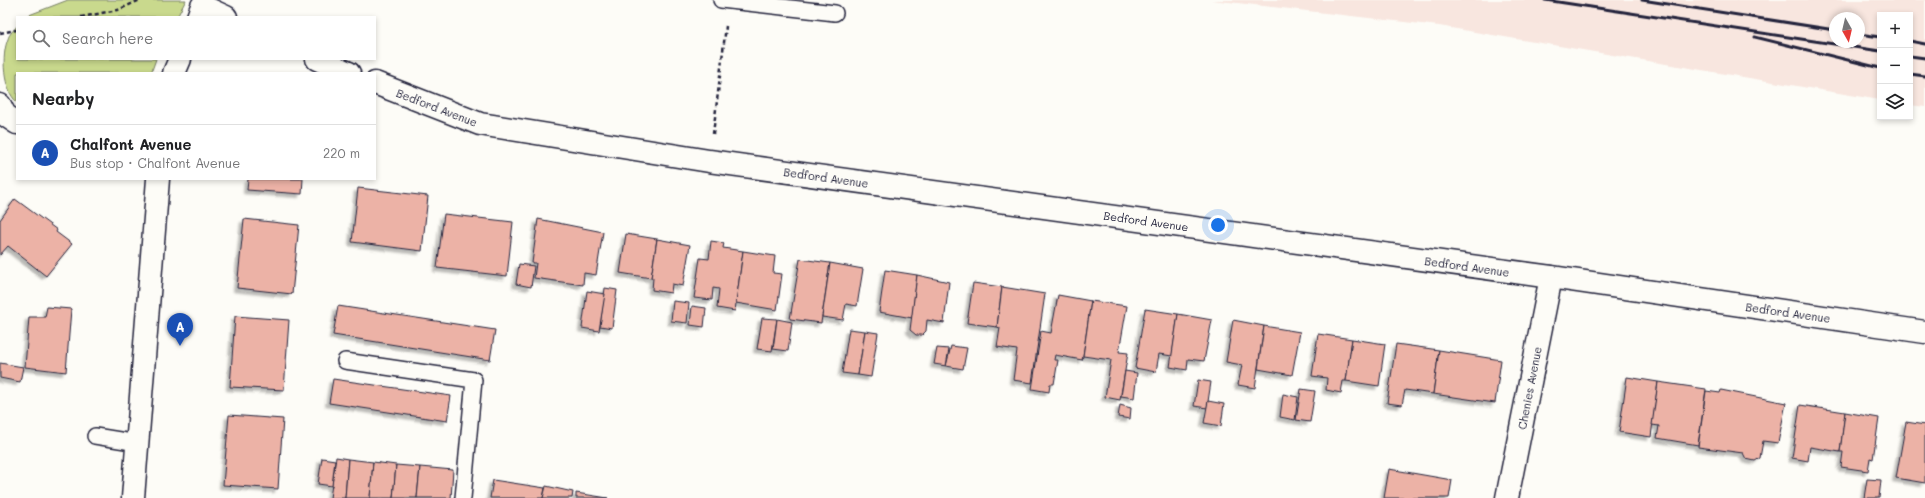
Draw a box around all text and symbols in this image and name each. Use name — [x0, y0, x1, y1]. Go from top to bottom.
north arrow — [1829, 12, 1865, 48]
map controls — [1877, 12, 1913, 120]
button: + — [1877, 12, 1913, 48]
search box — [16, 16, 376, 60]
icon: search — [30, 27, 52, 49]
text: Search here — [62, 28, 153, 48]
button: − — [1877, 48, 1913, 84]
button: layers — [1877, 84, 1913, 120]
street label: Bedford Avenue — [394, 85, 480, 129]
text: Nearby — [32, 87, 94, 109]
text: Chalfont Avenue — [70, 134, 191, 154]
text: A — [40, 144, 50, 161]
text: 220 m — [323, 144, 360, 161]
text: Bus stop · Chalfont Avenue — [70, 154, 240, 171]
street label: Bedford Avenue — [783, 164, 870, 190]
street label: Bedford Avenue — [1103, 208, 1190, 234]
your location — [1208, 215, 1228, 235]
street label: Bedford Avenue — [1424, 253, 1511, 279]
street label: Bedford Avenue — [1745, 299, 1832, 325]
pin: A — [167, 313, 193, 346]
street label: Chenies Avenue — [1514, 345, 1544, 431]

